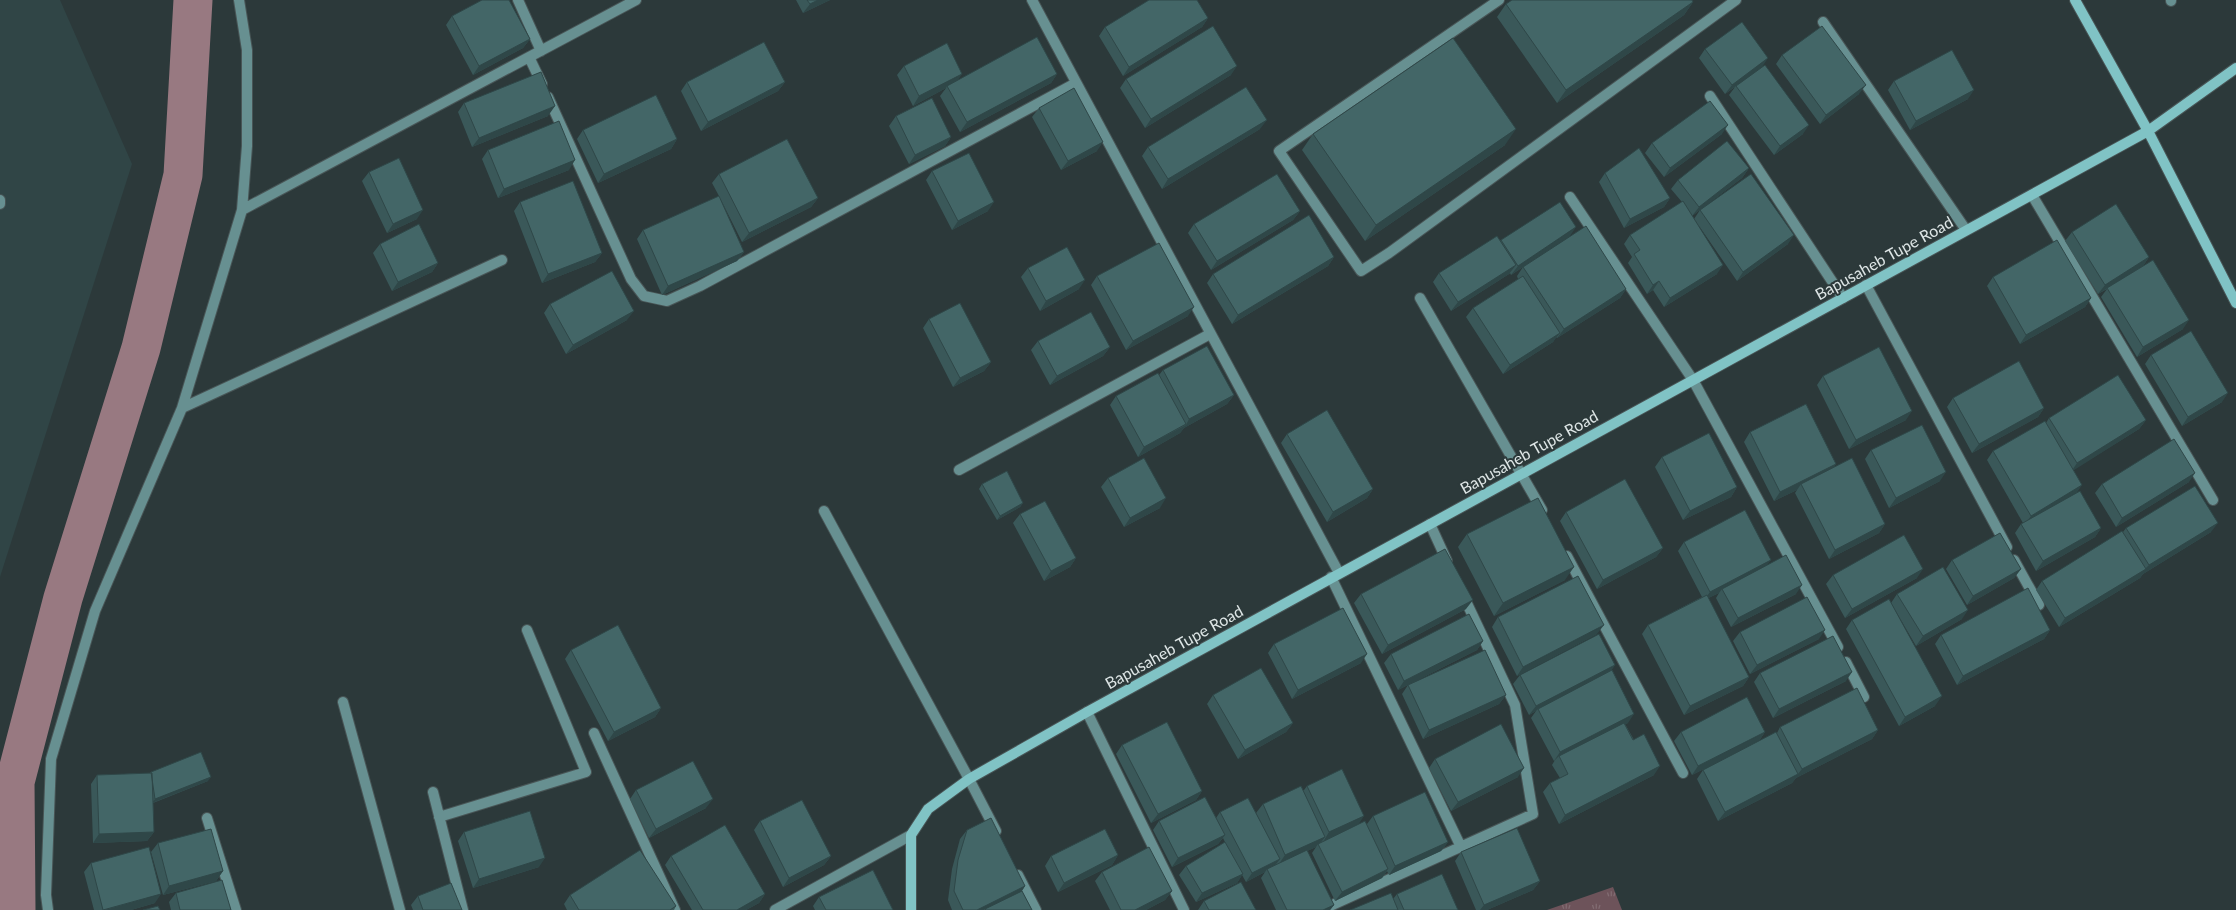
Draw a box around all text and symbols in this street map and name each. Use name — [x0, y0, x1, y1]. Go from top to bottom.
street label: Bapusaheb Tupe Road — [1812, 212, 1956, 303]
street label: Bapusaheb Tupe Road — [1457, 406, 1601, 497]
street label: Bapusaheb Tupe Road — [1102, 601, 1246, 692]

